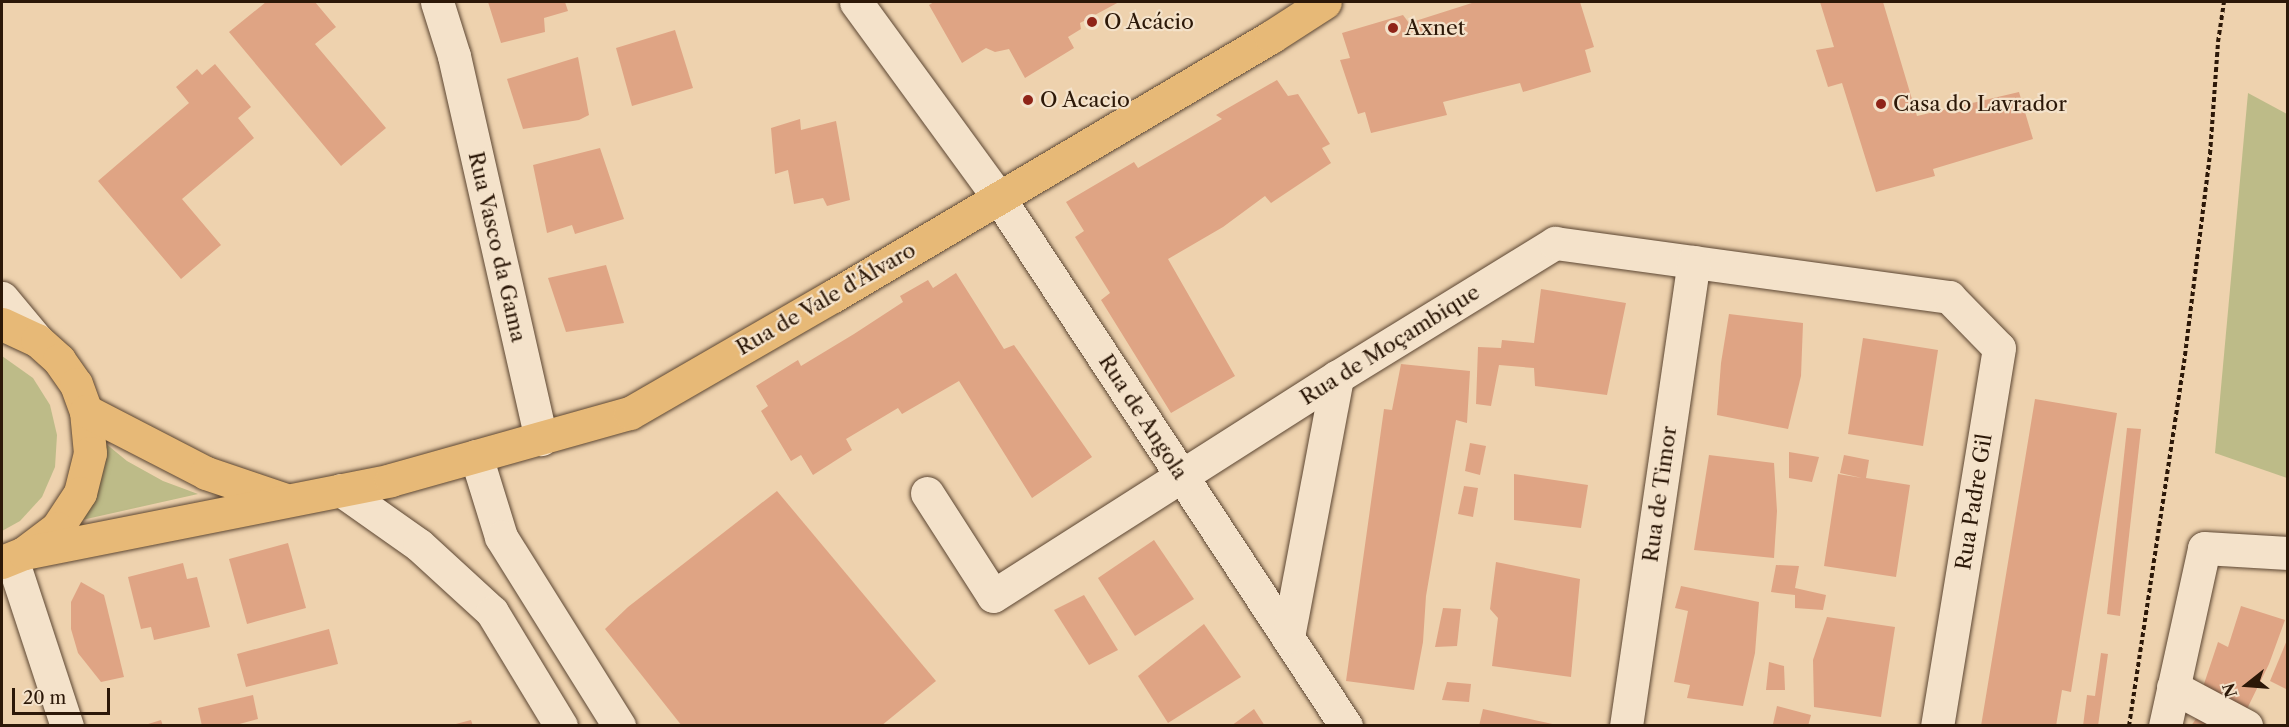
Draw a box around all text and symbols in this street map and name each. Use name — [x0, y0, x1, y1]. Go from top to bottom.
place label: O Acácio — [1104, 9, 1195, 35]
marker: O Acácio — [1085, 15, 1099, 29]
place label: Axnet — [1405, 15, 1465, 41]
marker: Axnet — [1386, 21, 1400, 35]
place label: O Acacio — [1040, 87, 1131, 113]
place label: Casa do Lavrador — [1893, 91, 2067, 117]
marker: O Acacio — [1021, 93, 1035, 107]
marker: Casa do Lavrador — [1874, 97, 1888, 111]
street label: Rua Vasco da Gama — [463, 149, 531, 345]
street label: Rua de Vale d'Álvaro — [731, 237, 921, 361]
street label: Rua de Moçambique — [1296, 279, 1484, 411]
street label: Rua de Angola — [1093, 349, 1193, 485]
street label: Rua de Timor — [1638, 424, 1682, 564]
street label: Rua Padre Gil — [1951, 432, 1997, 572]
north arrow — [2217, 655, 2277, 715]
scale bar — [15, 676, 112, 714]
text: N — [2218, 681, 2241, 700]
text: 20 m — [23, 687, 66, 709]

